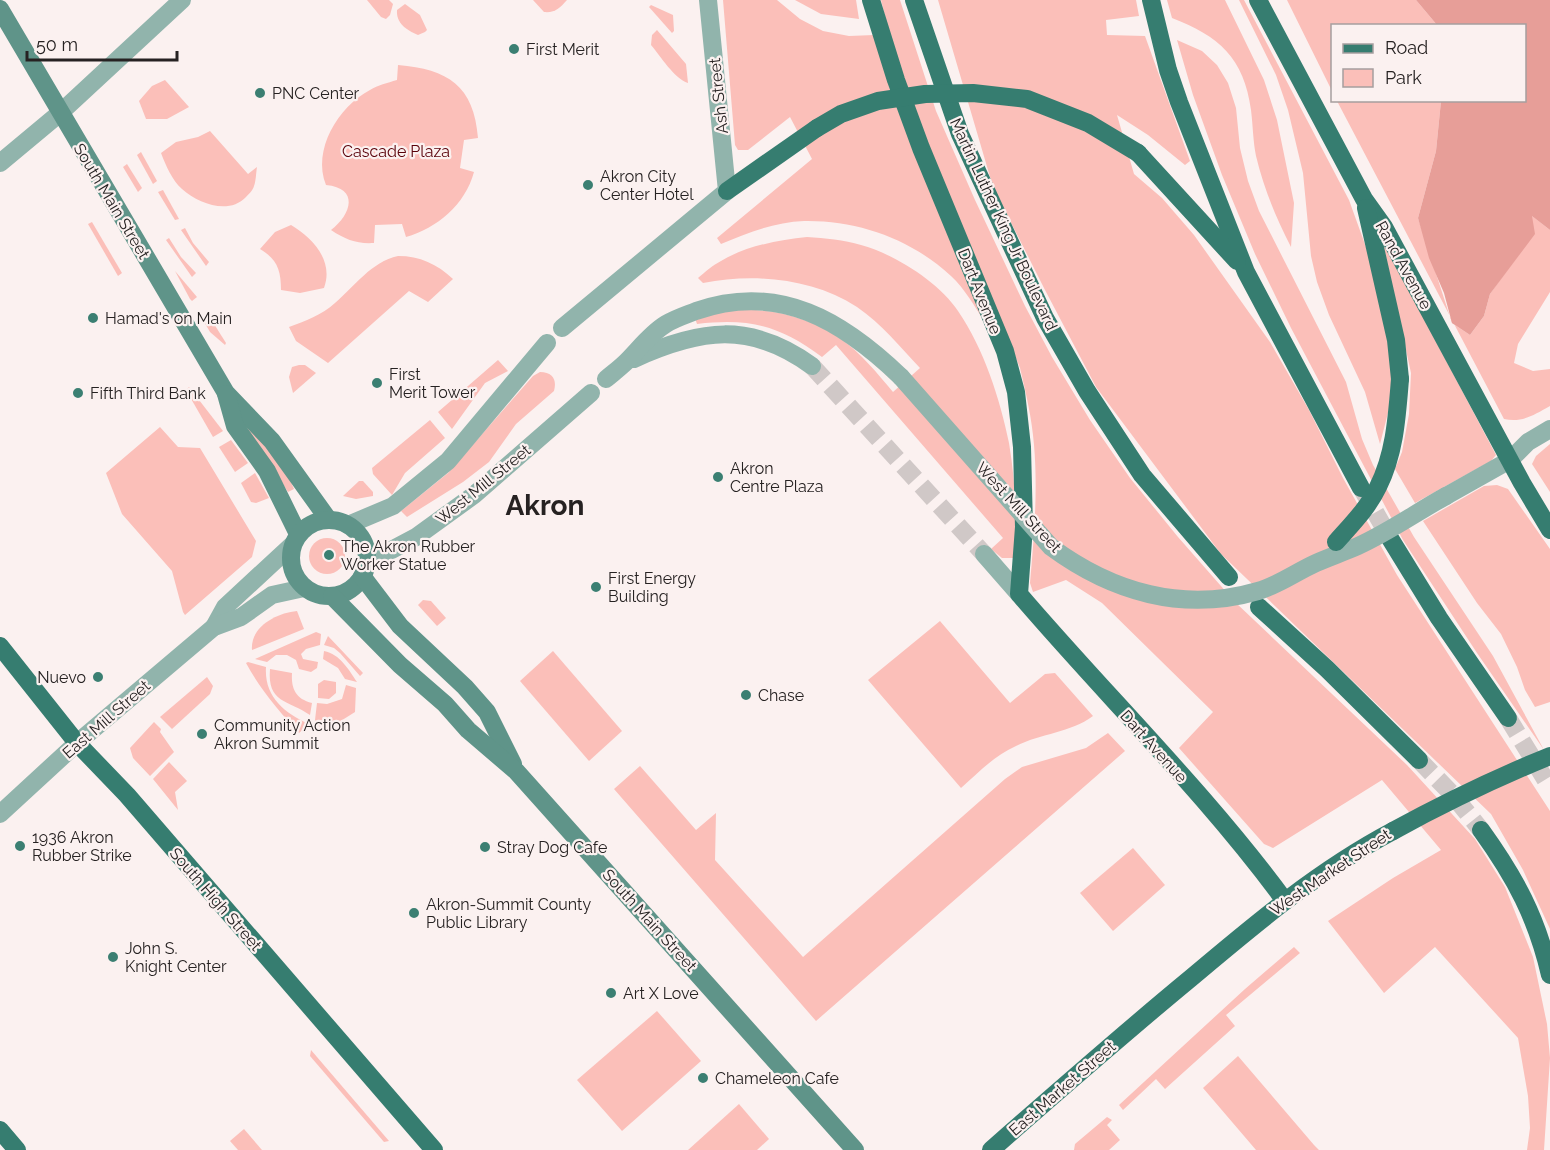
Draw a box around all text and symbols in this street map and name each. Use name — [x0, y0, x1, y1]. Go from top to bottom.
scale bar — [27, 24, 177, 62]
legend — [1331, 24, 1526, 102]
text: 50 m — [36, 34, 78, 55]
text: Road — [1385, 37, 1428, 58]
place label: First Merit — [526, 40, 600, 59]
marker: First Merit — [507, 42, 521, 56]
street label: Ash Street — [705, 56, 732, 135]
text: Park — [1385, 67, 1422, 88]
place label: PNC Center — [272, 84, 360, 103]
marker: PNC Center — [253, 86, 267, 100]
street label: Martin Luther King Jr Boulevard — [946, 115, 1061, 333]
street label: South Main Street — [70, 140, 154, 263]
park label: Cascade Plaza — [342, 142, 450, 161]
place label: Akron City Center Hotel — [600, 167, 694, 204]
marker: Akron City Center Hotel — [581, 178, 595, 192]
street label: Rand Avenue — [1371, 218, 1436, 313]
street label: Dart Avenue — [954, 246, 1005, 337]
place label: Hamad's on Main — [105, 309, 232, 328]
marker: Hamad's on Main — [86, 311, 100, 325]
place label: First Merit Tower — [389, 365, 476, 402]
marker: First Merit Tower — [370, 376, 384, 390]
place label: Fifth Third Bank — [90, 384, 206, 403]
marker: Fifth Third Bank — [71, 386, 85, 400]
street label: West Mill Street — [432, 440, 535, 528]
street label: West Mill Street — [972, 458, 1066, 557]
place label: Akron Centre Plaza — [730, 459, 823, 496]
marker: Akron Centre Plaza — [711, 470, 725, 484]
district label: Akron — [506, 489, 584, 522]
place label: The Akron Rubber Worker Statue — [341, 537, 476, 574]
marker: The Akron Rubber Worker Statue — [322, 548, 336, 562]
place label: First Energy Building — [608, 569, 696, 606]
marker: First Energy Building — [589, 580, 603, 594]
place label: Nuevo — [37, 668, 86, 687]
marker: Nuevo — [91, 670, 105, 684]
street label: East Mill Street — [59, 676, 154, 763]
place label: Chase — [758, 686, 804, 705]
marker: Chase — [739, 688, 753, 702]
street label: Dart Avenue — [1116, 706, 1191, 786]
place label: Community Action Akron Summit — [214, 716, 350, 753]
marker: Community Action Akron Summit — [195, 727, 209, 741]
street label: West Market Street — [1266, 825, 1395, 920]
place label: 1936 Akron Rubber Strike — [32, 828, 132, 865]
place label: Stray Dog Cafe — [497, 838, 607, 857]
marker: 1936 Akron Rubber Strike — [13, 839, 27, 853]
marker: Stray Dog Cafe — [478, 840, 492, 854]
street label: South High Street — [166, 844, 266, 955]
street label: South Main Street — [599, 865, 701, 976]
place label: Akron-Summit County Public Library — [426, 895, 591, 932]
marker: Akron-Summit County Public Library — [407, 906, 421, 920]
place label: John S. Knight Center — [125, 939, 227, 976]
marker: John S. Knight Center — [106, 950, 120, 964]
place label: Art X Love — [623, 984, 699, 1003]
marker: Art X Love — [604, 986, 618, 1000]
street label: East Market Street — [1005, 1036, 1120, 1140]
place label: Chameleon Cafe — [715, 1069, 839, 1088]
marker: Chameleon Cafe — [696, 1071, 710, 1085]

